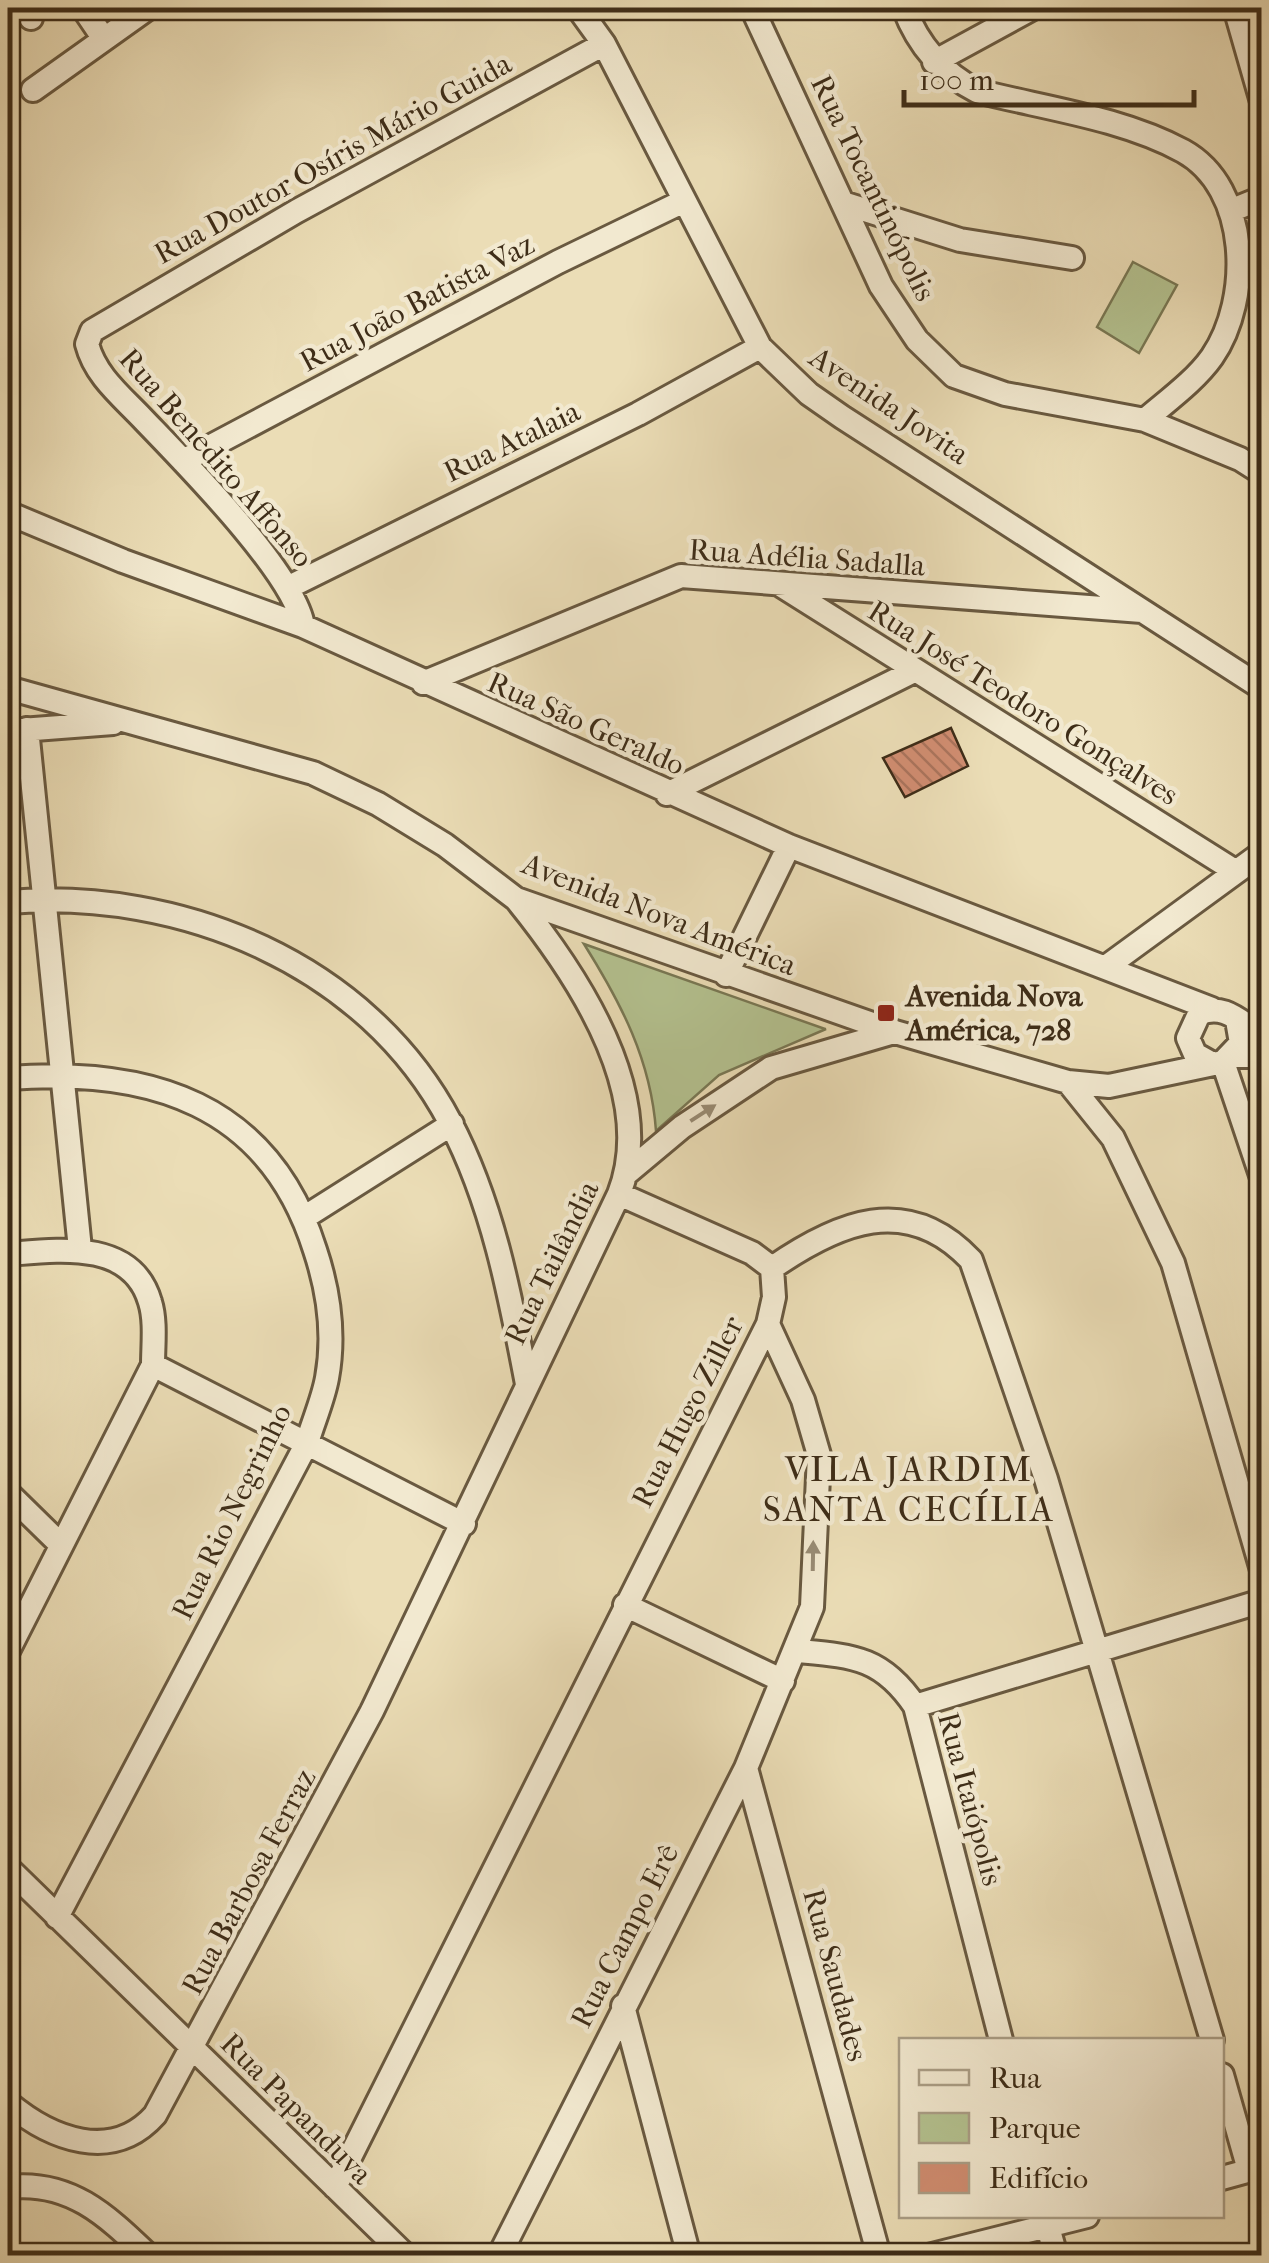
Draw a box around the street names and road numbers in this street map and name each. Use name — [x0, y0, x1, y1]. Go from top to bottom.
street label: Rua Doutor Osíris Mário Guida — [149, 46, 518, 272]
street label: Rua Tocantinópolis — [803, 69, 943, 307]
street label: Rua João Batista Vaz — [294, 227, 540, 379]
street label: Avenida Jovita — [802, 339, 976, 473]
street label: Rua Benedito Affonso — [112, 342, 320, 574]
street label: Rua Atalaia — [438, 394, 587, 490]
street label: Rua Adélia Sadalla — [688, 532, 927, 584]
street label: Rua José Teodoro Gonçalves — [861, 593, 1185, 813]
street label: Rua São Geraldo — [482, 665, 690, 783]
street label: Avenida Nova América — [516, 846, 802, 984]
street label: Rua Tailândia — [497, 1175, 607, 1350]
street label: Rua Hugo Ziller — [625, 1310, 751, 1513]
street label: Rua Rio Negrinho — [165, 1399, 299, 1625]
street label: Rua Itaiópolis — [930, 1709, 1010, 1889]
street label: Rua Barbosa Ferraz — [175, 1763, 323, 2001]
street label: Rua Campo Erê — [564, 1838, 686, 2034]
street label: Rua Saudades — [795, 1885, 875, 2065]
street label: Rua Papanduva — [213, 2026, 380, 2193]

